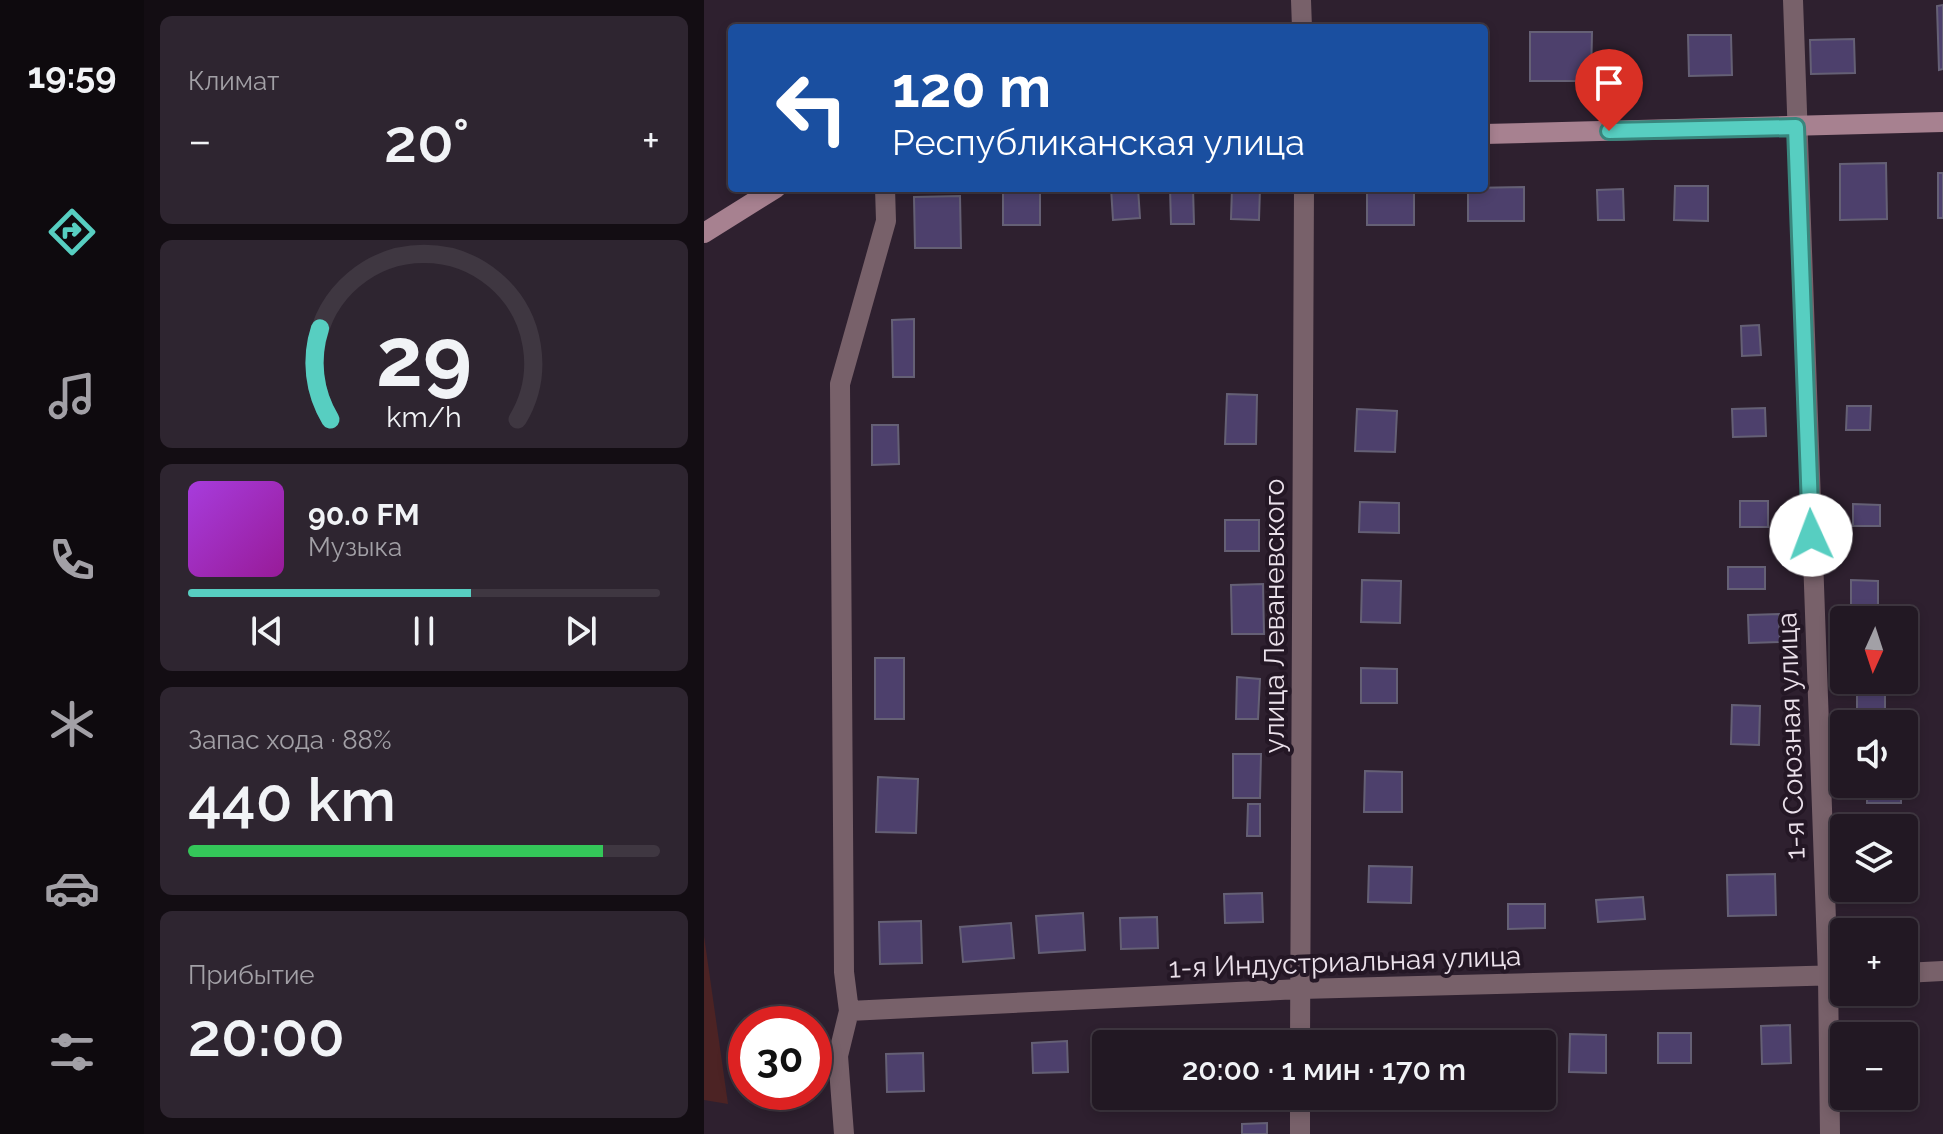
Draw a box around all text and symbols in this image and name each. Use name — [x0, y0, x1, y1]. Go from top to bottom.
pin — [1575, 49, 1643, 131]
text: 19:59 — [27, 54, 117, 96]
text: 120 m — [892, 54, 1051, 120]
icon: left — [760, 56, 864, 160]
icon: arrive — [1587, 61, 1631, 105]
text: Климат — [188, 66, 279, 96]
text: 20° — [384, 106, 469, 176]
text: − — [188, 115, 212, 166]
text: + — [642, 115, 660, 166]
text: Республиканская улица — [892, 121, 1305, 163]
icon: directions — [44, 204, 100, 260]
text: 29 — [376, 307, 472, 404]
icon: music — [44, 368, 100, 424]
text: km/h — [386, 400, 462, 434]
street label: улица Леваневского — [1258, 479, 1291, 753]
position arrow — [1769, 493, 1853, 577]
text: 90.0 FM — [308, 497, 420, 532]
icon: phone — [44, 532, 100, 588]
text: Музыка — [308, 532, 402, 562]
north arrow — [1830, 606, 1918, 694]
map controls — [1830, 606, 1918, 1110]
icon: previous — [245, 609, 289, 653]
icon: pause — [402, 609, 446, 653]
icon: next — [559, 609, 603, 653]
street label: 1-я Союзная улица — [1770, 612, 1812, 860]
icon: climate — [44, 696, 100, 752]
button: sound — [1830, 710, 1918, 798]
text: Запас хода · 88% — [188, 725, 392, 755]
text: 440 km — [188, 765, 396, 835]
button: layers — [1830, 814, 1918, 902]
icon: car — [44, 860, 100, 916]
button: + — [1830, 918, 1918, 1006]
street label: 1-я Индустриальная улица — [1168, 939, 1522, 985]
text: Прибытие — [188, 960, 315, 990]
text: 20:00 — [188, 1000, 345, 1070]
speed limit sign: 30 — [728, 1006, 832, 1110]
button: − — [1830, 1022, 1918, 1110]
icon: filters — [44, 1024, 100, 1080]
text: 20:00 · 1 мин · 170 m — [1182, 1052, 1466, 1087]

